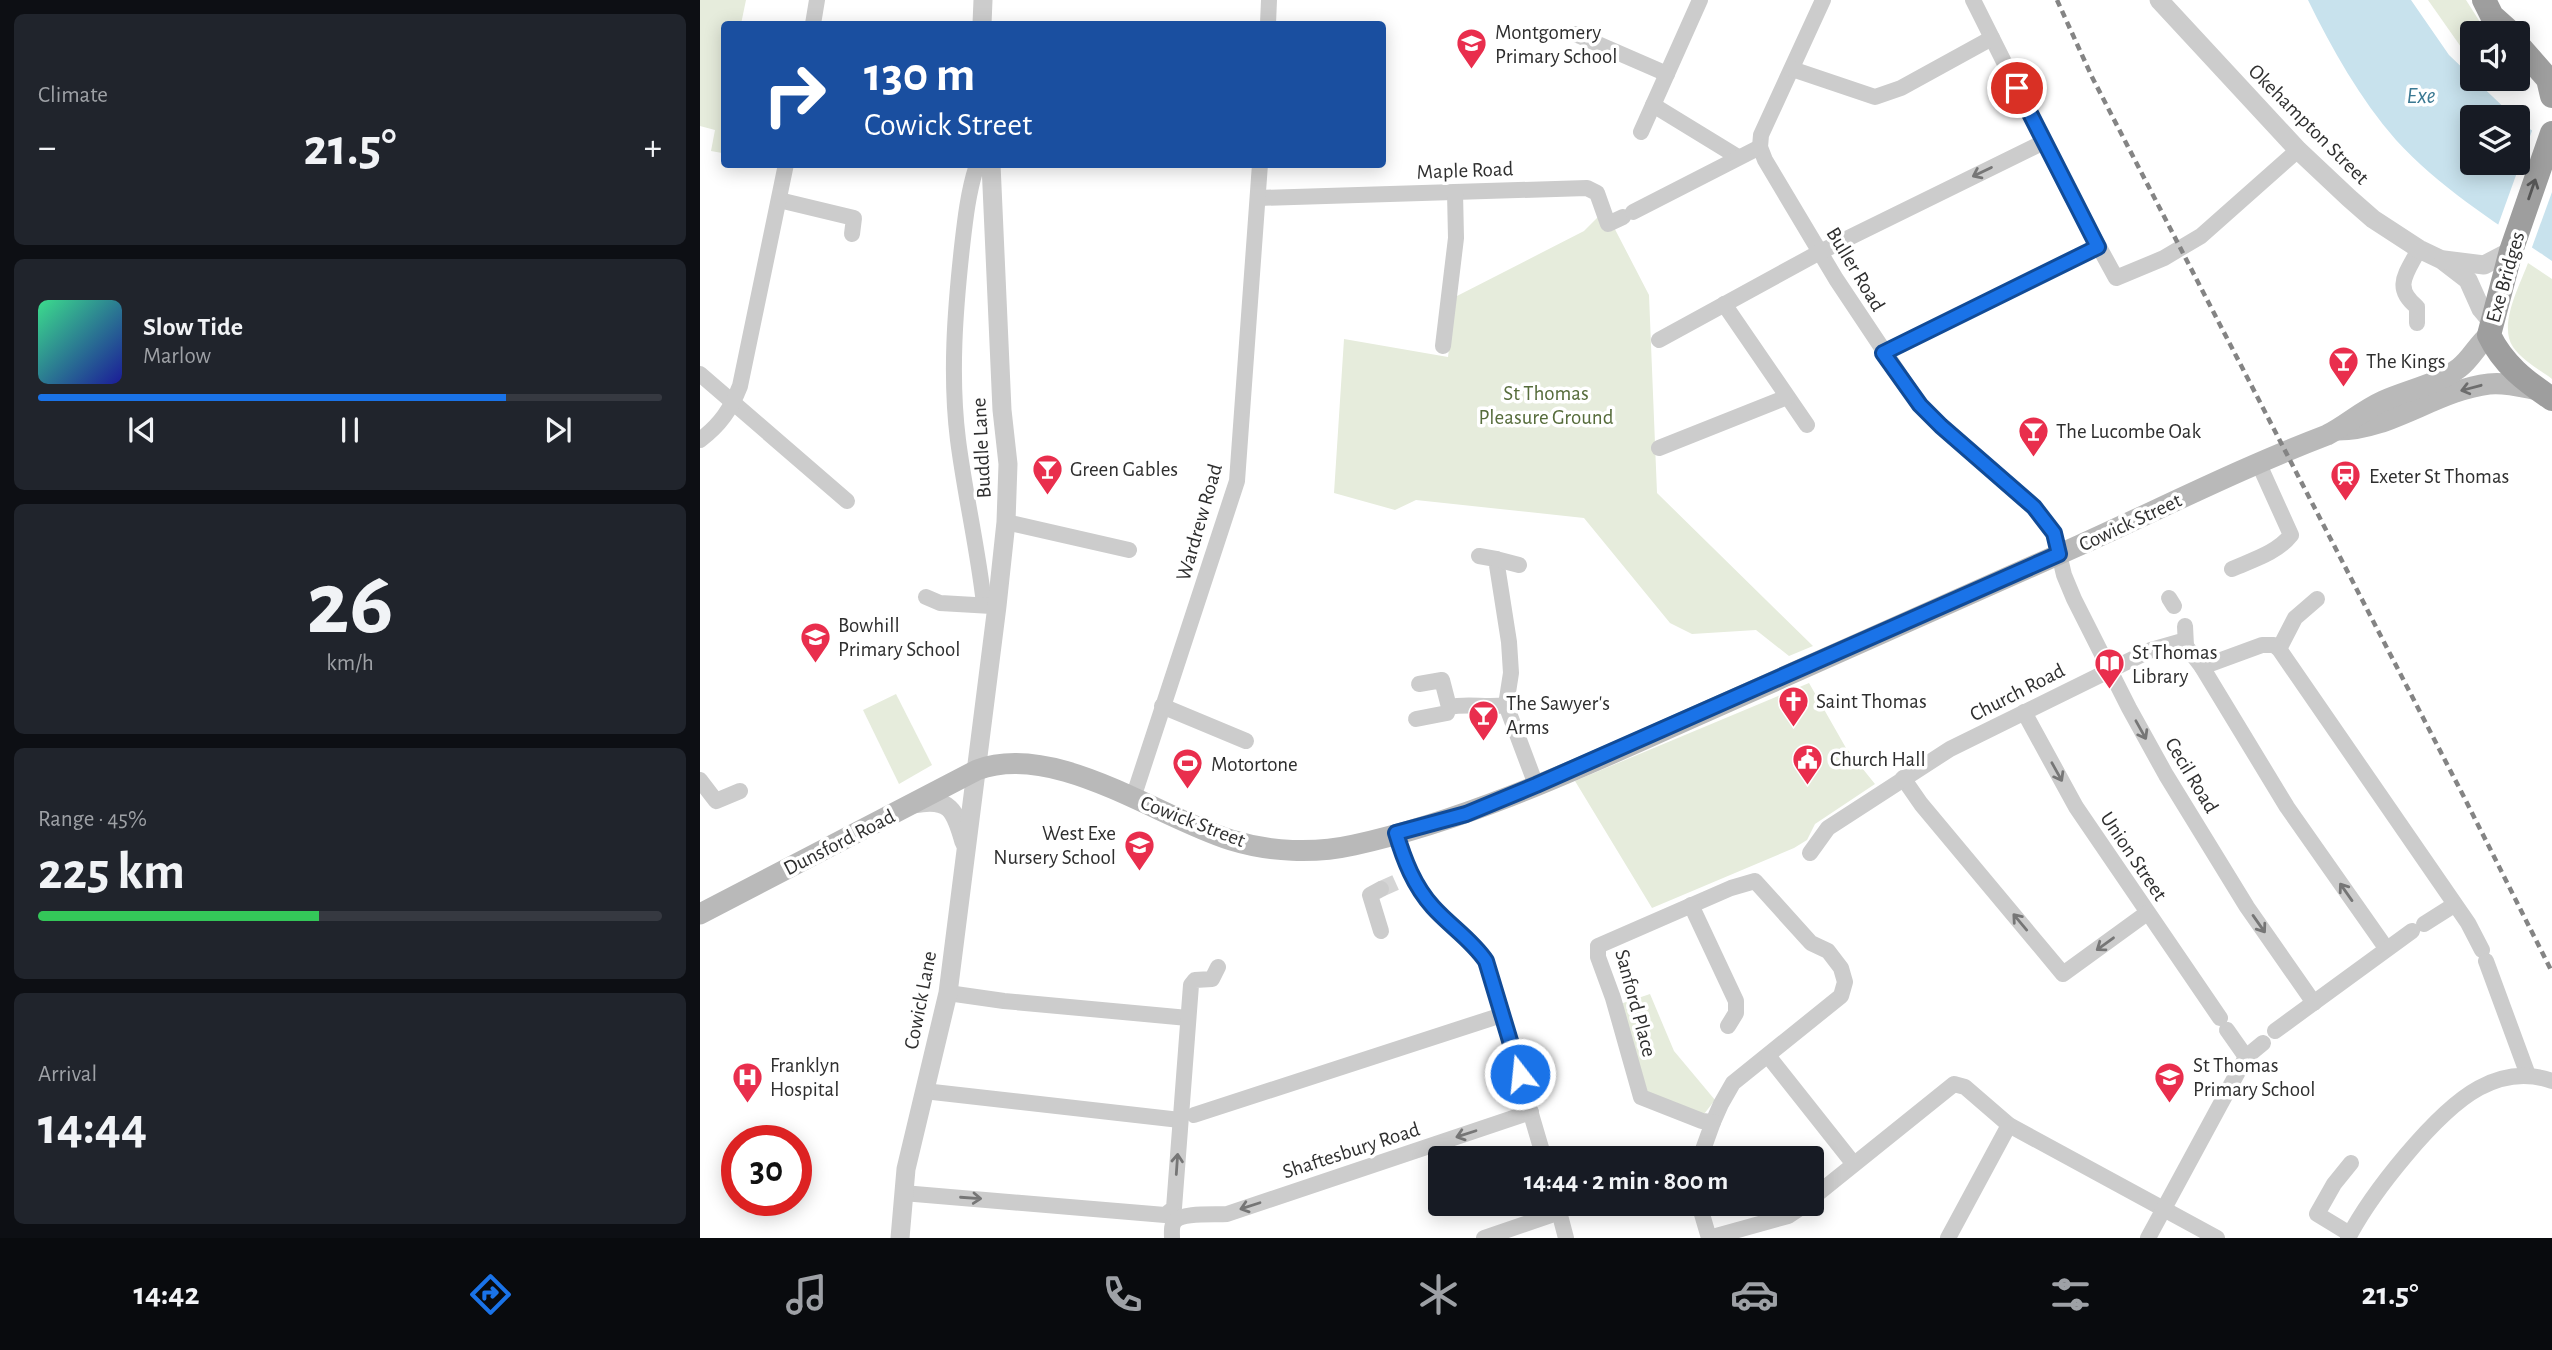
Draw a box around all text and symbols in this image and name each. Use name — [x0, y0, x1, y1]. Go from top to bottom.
map controls — [2460, 21, 2530, 175]
button: sound — [2460, 21, 2530, 91]
place label: Montgomery Primary School — [1495, 22, 1618, 67]
school or university icon: Montgomery Primary School — [1455, 27, 1489, 71]
icon: right — [749, 49, 840, 140]
text: 130 m — [864, 51, 975, 100]
pin — [1987, 58, 2047, 118]
street label: Okehampton Street — [2245, 60, 2373, 189]
icon: arrive — [1998, 69, 2036, 107]
text: Climate — [38, 84, 108, 107]
water label: Exe — [2406, 85, 2436, 108]
button: layers — [2460, 105, 2530, 175]
text: Cowick Street — [864, 109, 1032, 141]
text: 21.5° — [304, 122, 396, 174]
text: − — [38, 129, 56, 167]
text: + — [644, 129, 662, 167]
street label: Maple Road — [1416, 158, 1514, 183]
one-way arrow — [1972, 166, 1993, 180]
one-way arrow — [2527, 179, 2539, 201]
street label: Buller Road — [1822, 224, 1889, 315]
street label: Exe Bridges — [2482, 229, 2528, 325]
text: Slow Tide — [143, 314, 243, 340]
bar icon: The Kings — [2326, 344, 2360, 388]
text: Marlow — [143, 345, 211, 368]
place label: The Kings — [2366, 351, 2446, 372]
one-way arrow — [2461, 382, 2483, 395]
park label: St Thomas Pleasure Ground — [1478, 383, 1614, 428]
street label: Buddle Lane — [968, 397, 995, 499]
icon: previous — [123, 411, 161, 449]
icon: pause — [331, 411, 369, 449]
icon: next — [539, 411, 577, 449]
bar icon: The Lucombe Oak — [2016, 414, 2050, 458]
place label: The Lucombe Oak — [2056, 421, 2202, 442]
bar icon: Green Gables — [1030, 452, 1064, 496]
place label: Green Gables — [1070, 459, 1178, 480]
station icon: Exeter St Thomas — [2329, 459, 2363, 503]
street label: Wardrew Road — [1173, 461, 1226, 583]
place label: Exeter St Thomas — [2369, 466, 2509, 487]
street label: Cowick Street — [2076, 490, 2185, 555]
text: 26 — [307, 559, 393, 650]
place label: Bowhill Primary School — [838, 615, 961, 660]
school or university icon: Bowhill Primary School — [798, 620, 832, 664]
place label: St Thomas Library — [2132, 642, 2217, 687]
library icon: St Thomas Library — [2092, 647, 2126, 691]
text: km/h — [326, 652, 374, 675]
street label: Church Road — [1966, 660, 2068, 725]
church icon: Saint Thomas — [1776, 684, 1810, 728]
place label: Saint Thomas — [1816, 691, 1927, 712]
place label: The Sawyer's Arms — [1506, 693, 1610, 738]
bar icon: The Sawyer's Arms — [1466, 698, 1500, 742]
one-way arrow — [2135, 719, 2148, 740]
street label: Cecil Road — [2161, 734, 2222, 817]
public building icon: Church Hall — [1790, 742, 1824, 786]
sports icon: Motortone — [1171, 747, 1205, 791]
place label: Church Hall — [1830, 749, 1926, 770]
place label: Motortone — [1211, 754, 1298, 775]
one-way arrow — [2051, 761, 2064, 782]
street label: Cowick Street — [1138, 792, 1248, 851]
street label: Dunsford Road — [780, 805, 898, 879]
text: Range · 45% — [38, 808, 147, 831]
street label: Union Street — [2096, 808, 2171, 905]
place label: West Exe Nursery School — [993, 823, 1116, 868]
school or university icon: West Exe Nursery School — [1122, 828, 1156, 872]
text: 225 km — [38, 846, 185, 898]
one-way arrow — [2339, 883, 2354, 902]
one-way arrow — [2012, 913, 2028, 931]
one-way arrow — [2252, 914, 2266, 934]
one-way arrow — [2096, 936, 2115, 951]
street label: Sanford Place — [1611, 947, 1660, 1059]
street label: Cowick Lane — [901, 949, 940, 1051]
position arrow — [1483, 1037, 1557, 1111]
place label: Franklyn Hospital — [770, 1055, 840, 1100]
place label: St Thomas Primary School — [2193, 1055, 2316, 1100]
hospital icon: Franklyn Hospital — [730, 1060, 764, 1104]
school or university icon: St Thomas Primary School — [2153, 1060, 2187, 1104]
text: Arrival — [38, 1063, 97, 1086]
text: 14:44 — [38, 1101, 147, 1153]
street label: Shaftesbury Road — [1280, 1118, 1423, 1183]
speed limit sign: 30 — [721, 1125, 812, 1216]
one-way arrow — [1455, 1128, 1477, 1141]
one-way arrow — [1171, 1153, 1184, 1175]
text: 14:44 · 2 min · 800 m — [1524, 1168, 1728, 1194]
one-way arrow — [959, 1192, 981, 1205]
one-way arrow — [1240, 1201, 1262, 1213]
icon: directions — [466, 1270, 515, 1319]
icon: music — [782, 1270, 831, 1319]
icon: phone — [1098, 1270, 1147, 1319]
icon: climate — [1414, 1270, 1463, 1319]
icon: car — [1730, 1270, 1779, 1319]
icon: filters — [2046, 1270, 2095, 1319]
text: 14:42 — [133, 1278, 200, 1310]
text: 21.5° — [2361, 1278, 2419, 1310]

